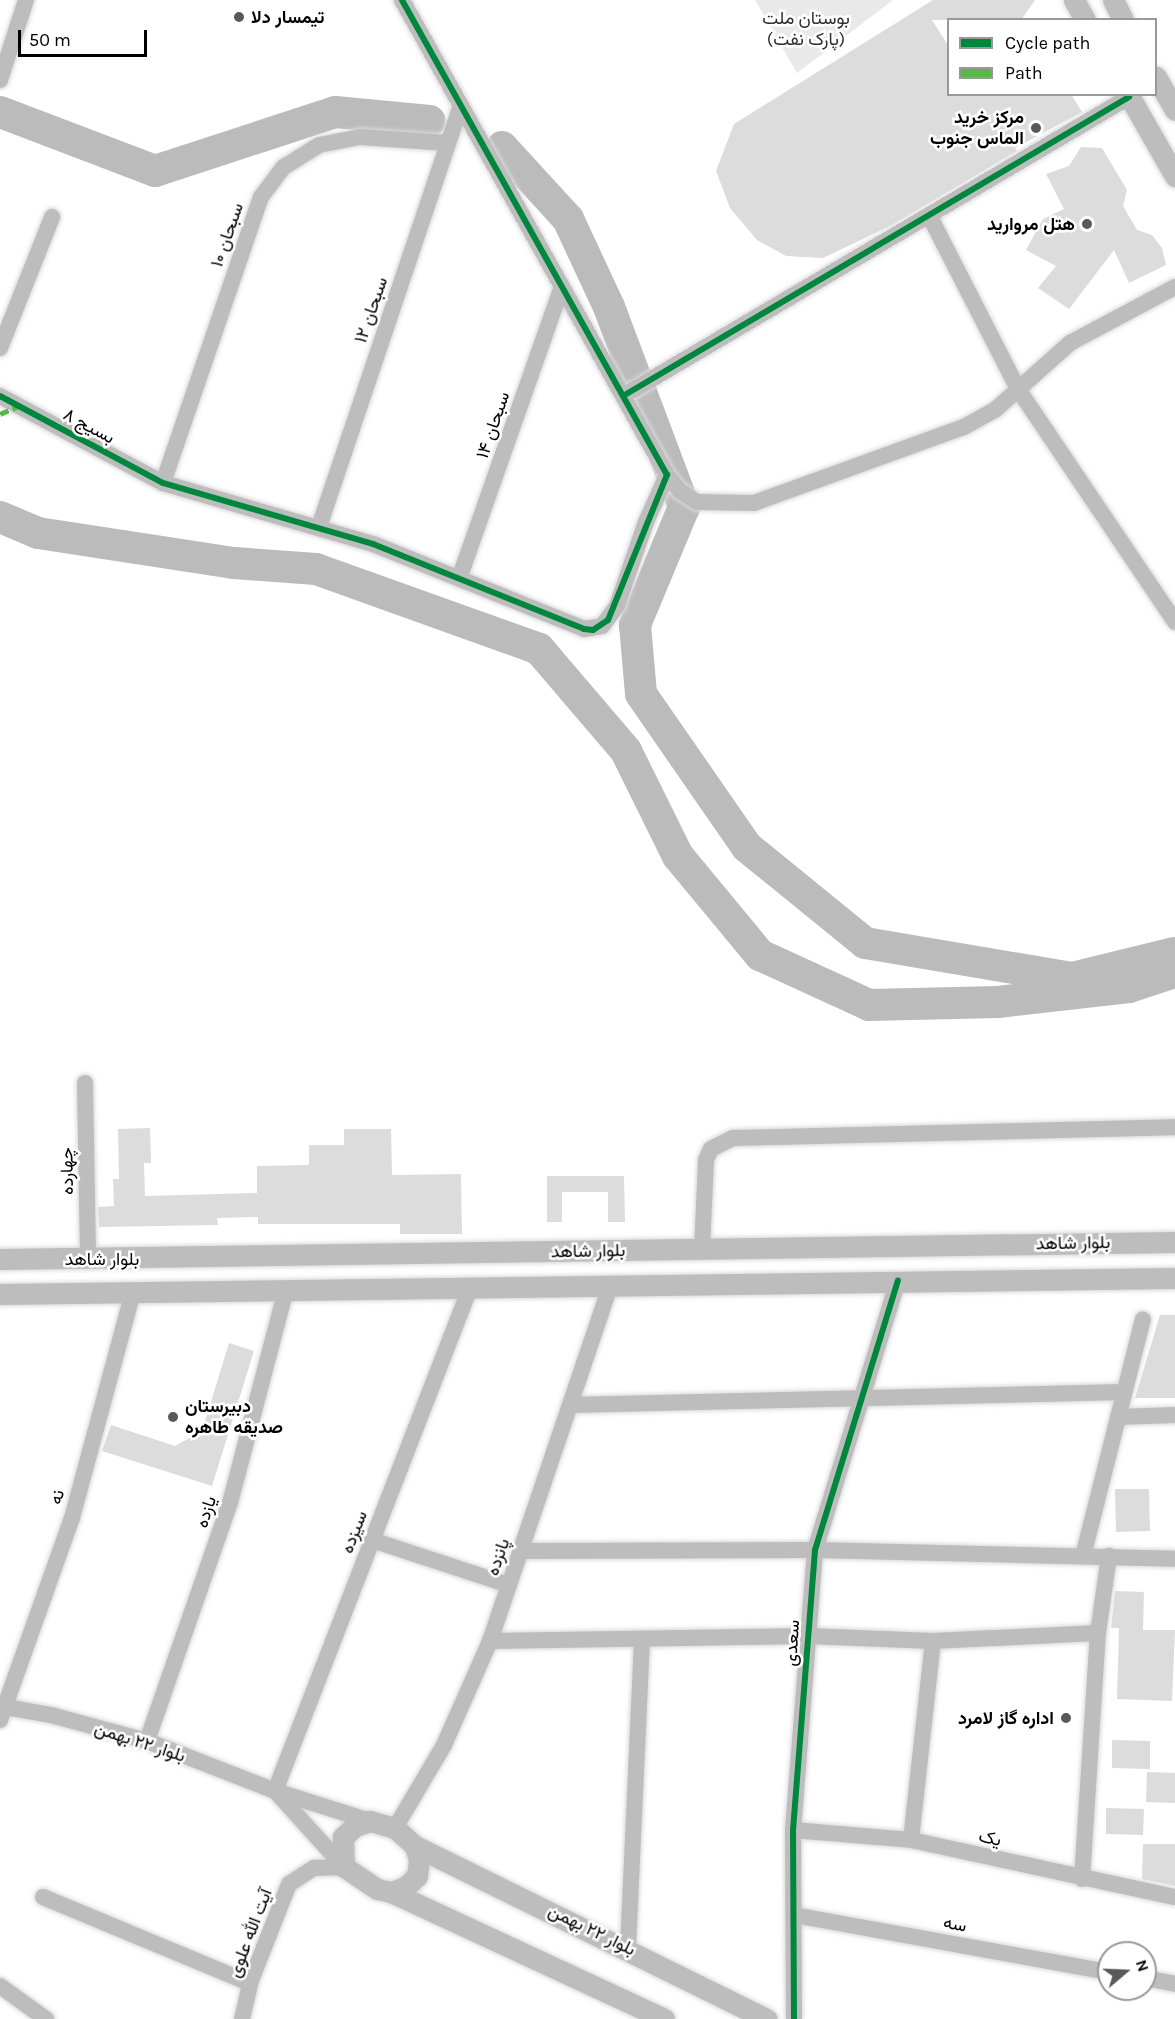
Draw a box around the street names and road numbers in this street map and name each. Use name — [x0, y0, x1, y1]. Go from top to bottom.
street label: سبحان ۱۰ — [206, 200, 248, 270]
street label: سبحان ۱۲ — [350, 274, 392, 346]
street label: سبحان ۱۴ — [471, 389, 515, 461]
street label: بسیج ۸ — [60, 403, 118, 449]
street label: چهارده — [56, 1147, 78, 1195]
street label: بلوار شاهد — [1036, 1232, 1110, 1254]
street label: بلوار شاهد — [551, 1240, 625, 1262]
street label: بلوار شاهد — [65, 1248, 139, 1270]
street label: نه — [45, 1487, 69, 1507]
street label: یازده — [191, 1493, 221, 1531]
street label: سیزده — [336, 1508, 372, 1556]
street label: پانزده — [482, 1536, 514, 1578]
street label: سعدی — [780, 1619, 804, 1667]
street label: بلوار ۲۲ بهمن — [92, 1717, 188, 1767]
street label: یک — [977, 1825, 1003, 1851]
street label: آیت الله علوی — [223, 1885, 277, 1981]
street label: بلوار ۲۲ بهمن — [545, 1900, 639, 1960]
street label: سه — [942, 1911, 968, 1937]

